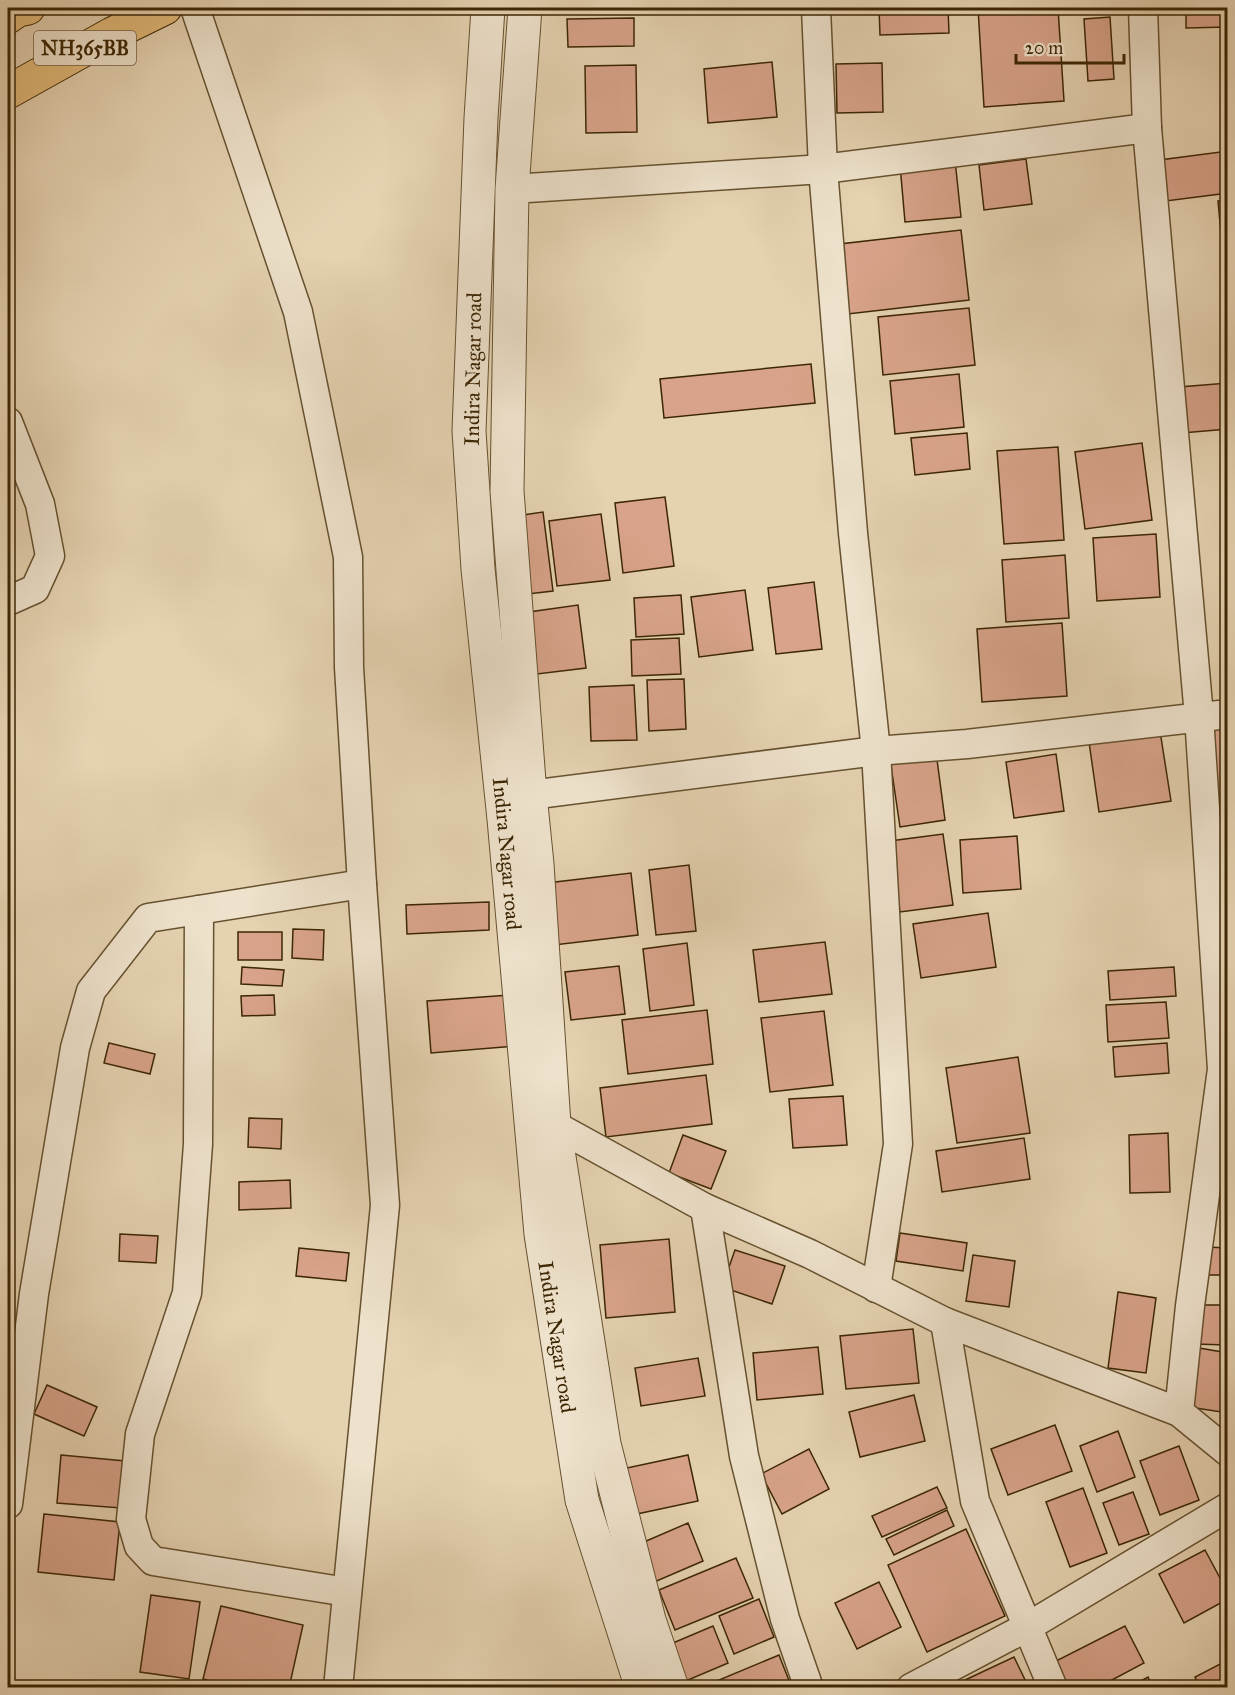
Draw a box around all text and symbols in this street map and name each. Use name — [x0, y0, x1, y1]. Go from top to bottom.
scale bar — [1016, 27, 1124, 65]
road number: NH365BB — [34, 31, 136, 65]
text: 20 m — [1025, 37, 1063, 59]
street label: Indira Nagar road — [459, 292, 487, 446]
street label: Indira Nagar road — [487, 776, 527, 932]
street label: Indira Nagar road — [532, 1259, 581, 1415]

